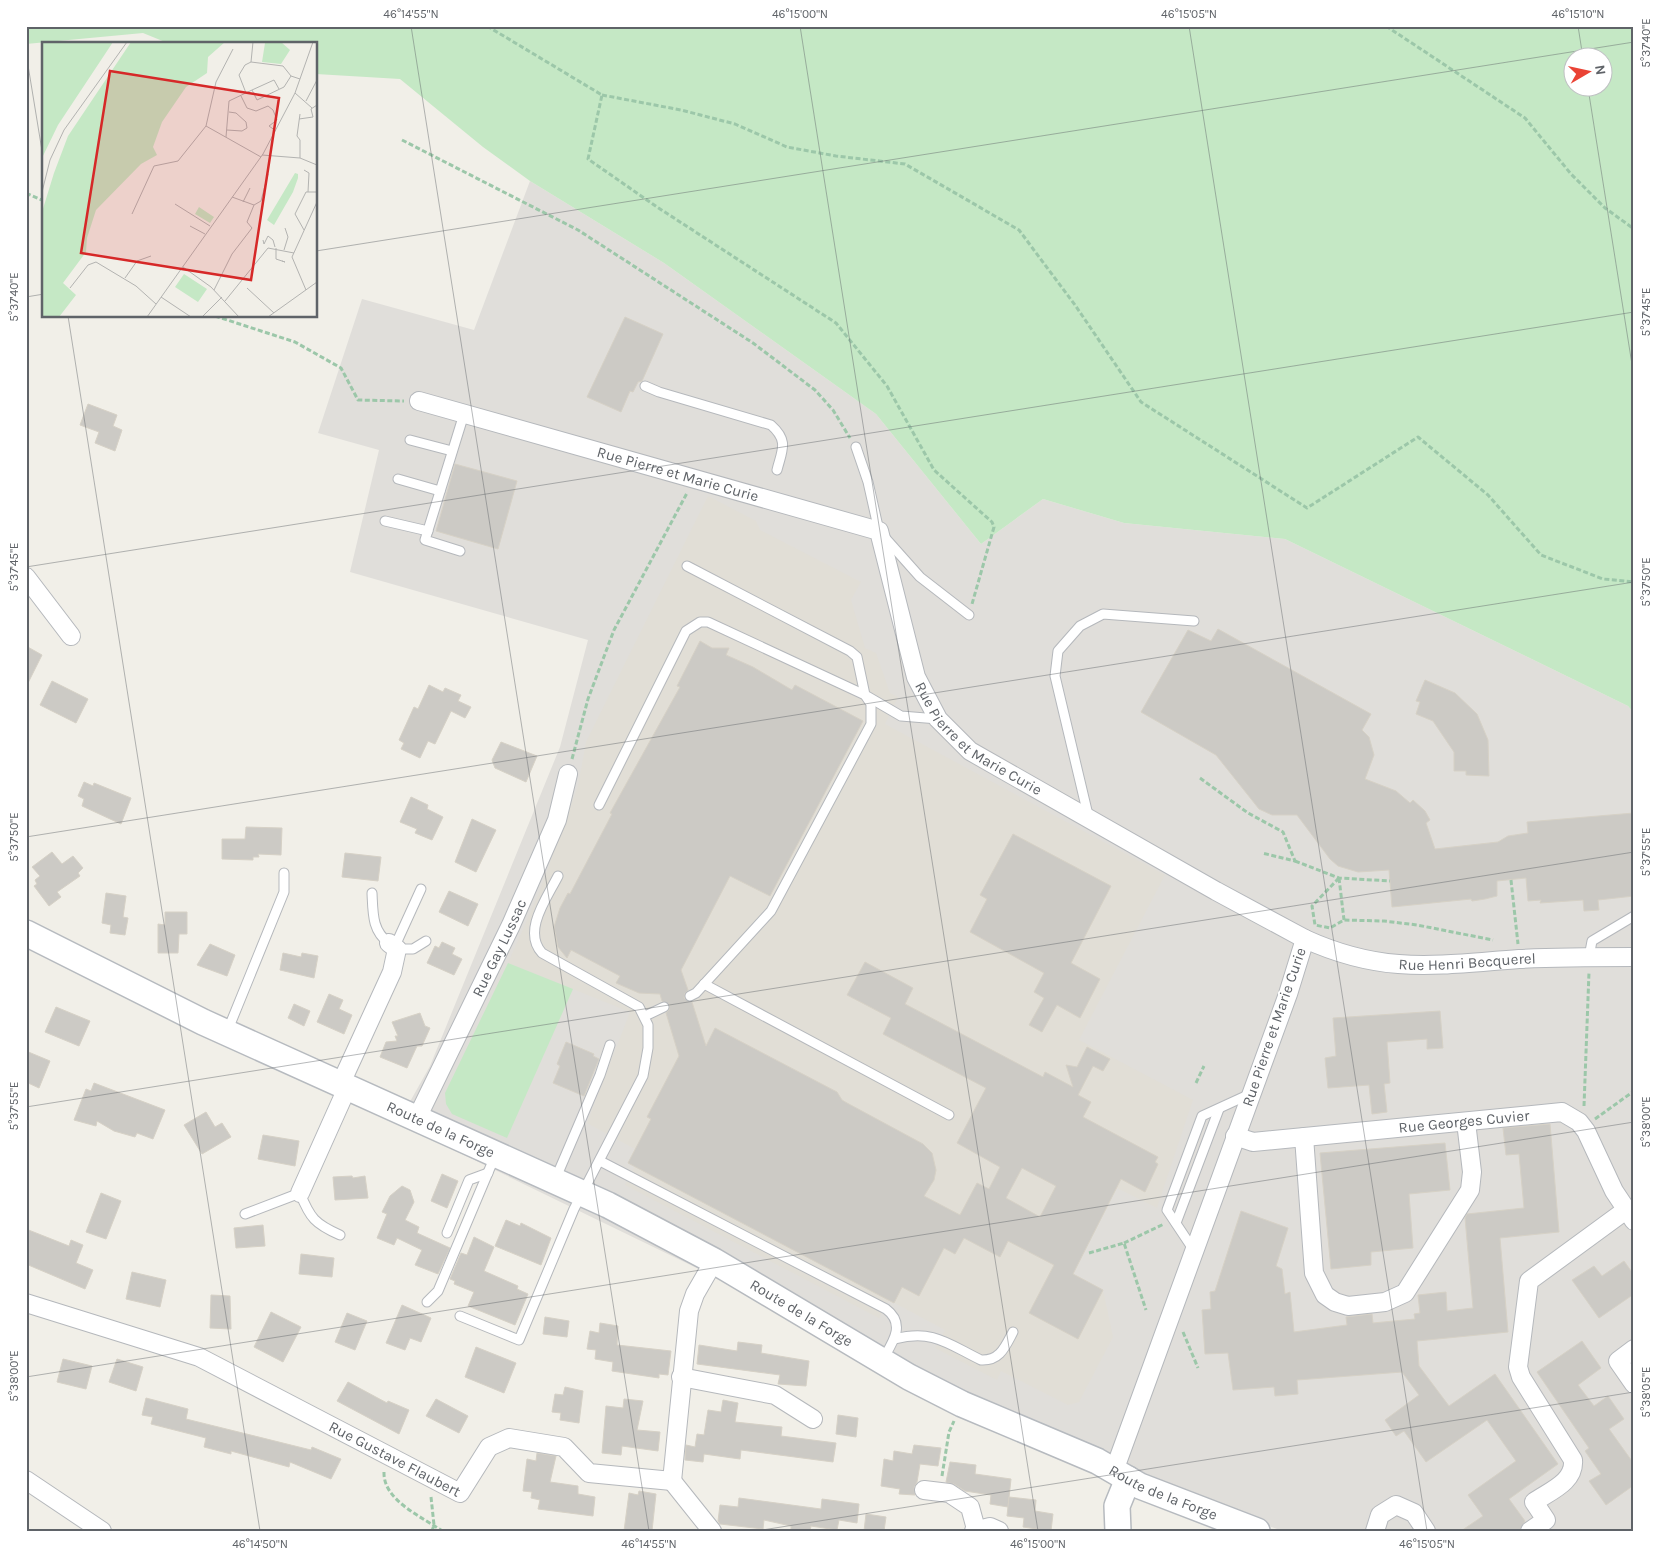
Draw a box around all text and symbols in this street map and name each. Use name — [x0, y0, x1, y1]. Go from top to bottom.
text: 46°14'55"N — [383, 7, 439, 21]
text: 46°15'00"N — [772, 7, 828, 21]
text: 46°15'05"N — [1161, 7, 1217, 21]
text: 46°15'10"N — [1552, 7, 1604, 21]
text: 5°37'40"E — [1639, 18, 1653, 68]
inset map — [42, 42, 318, 318]
north arrow — [1562, 48, 1612, 98]
text: N — [1591, 64, 1610, 76]
text: 5°37'40"E — [7, 272, 21, 322]
text: 5°37'45"E — [1639, 287, 1653, 337]
street label: Rue Pierre et Marie Curie — [595, 443, 761, 506]
text: 5°37'45"E — [7, 542, 21, 592]
text: 5°37'50"E — [1639, 557, 1653, 607]
street label: Rue Pierre et Marie Curie — [911, 679, 1045, 799]
text: 5°37'50"E — [7, 812, 21, 862]
text: 5°37'55"E — [1639, 827, 1653, 877]
street label: Rue Gay Lussac — [468, 896, 530, 1000]
street label: Rue Pierre et Marie Curie — [1238, 945, 1310, 1109]
street label: Rue Henri Becquerel — [1398, 949, 1536, 974]
text: 5°37'55"E — [7, 1081, 21, 1131]
text: 5°38'00"E — [1639, 1096, 1653, 1148]
street label: Route de la Forge — [384, 1097, 498, 1162]
street label: Rue Georges Cuvier — [1398, 1106, 1531, 1137]
street label: Route de la Forge — [747, 1275, 856, 1350]
text: 5°38'00"E — [7, 1350, 21, 1402]
text: 5°38'05"E — [1639, 1366, 1653, 1418]
street label: Rue Gustave Flaubert — [326, 1417, 464, 1501]
street label: Route de la Forge — [1106, 1461, 1220, 1524]
text: 46°14'50"N — [232, 1537, 288, 1551]
text: 46°14'55"N — [621, 1537, 677, 1551]
text: 46°15'00"N — [1010, 1537, 1066, 1551]
text: 46°15'05"N — [1399, 1537, 1455, 1551]

